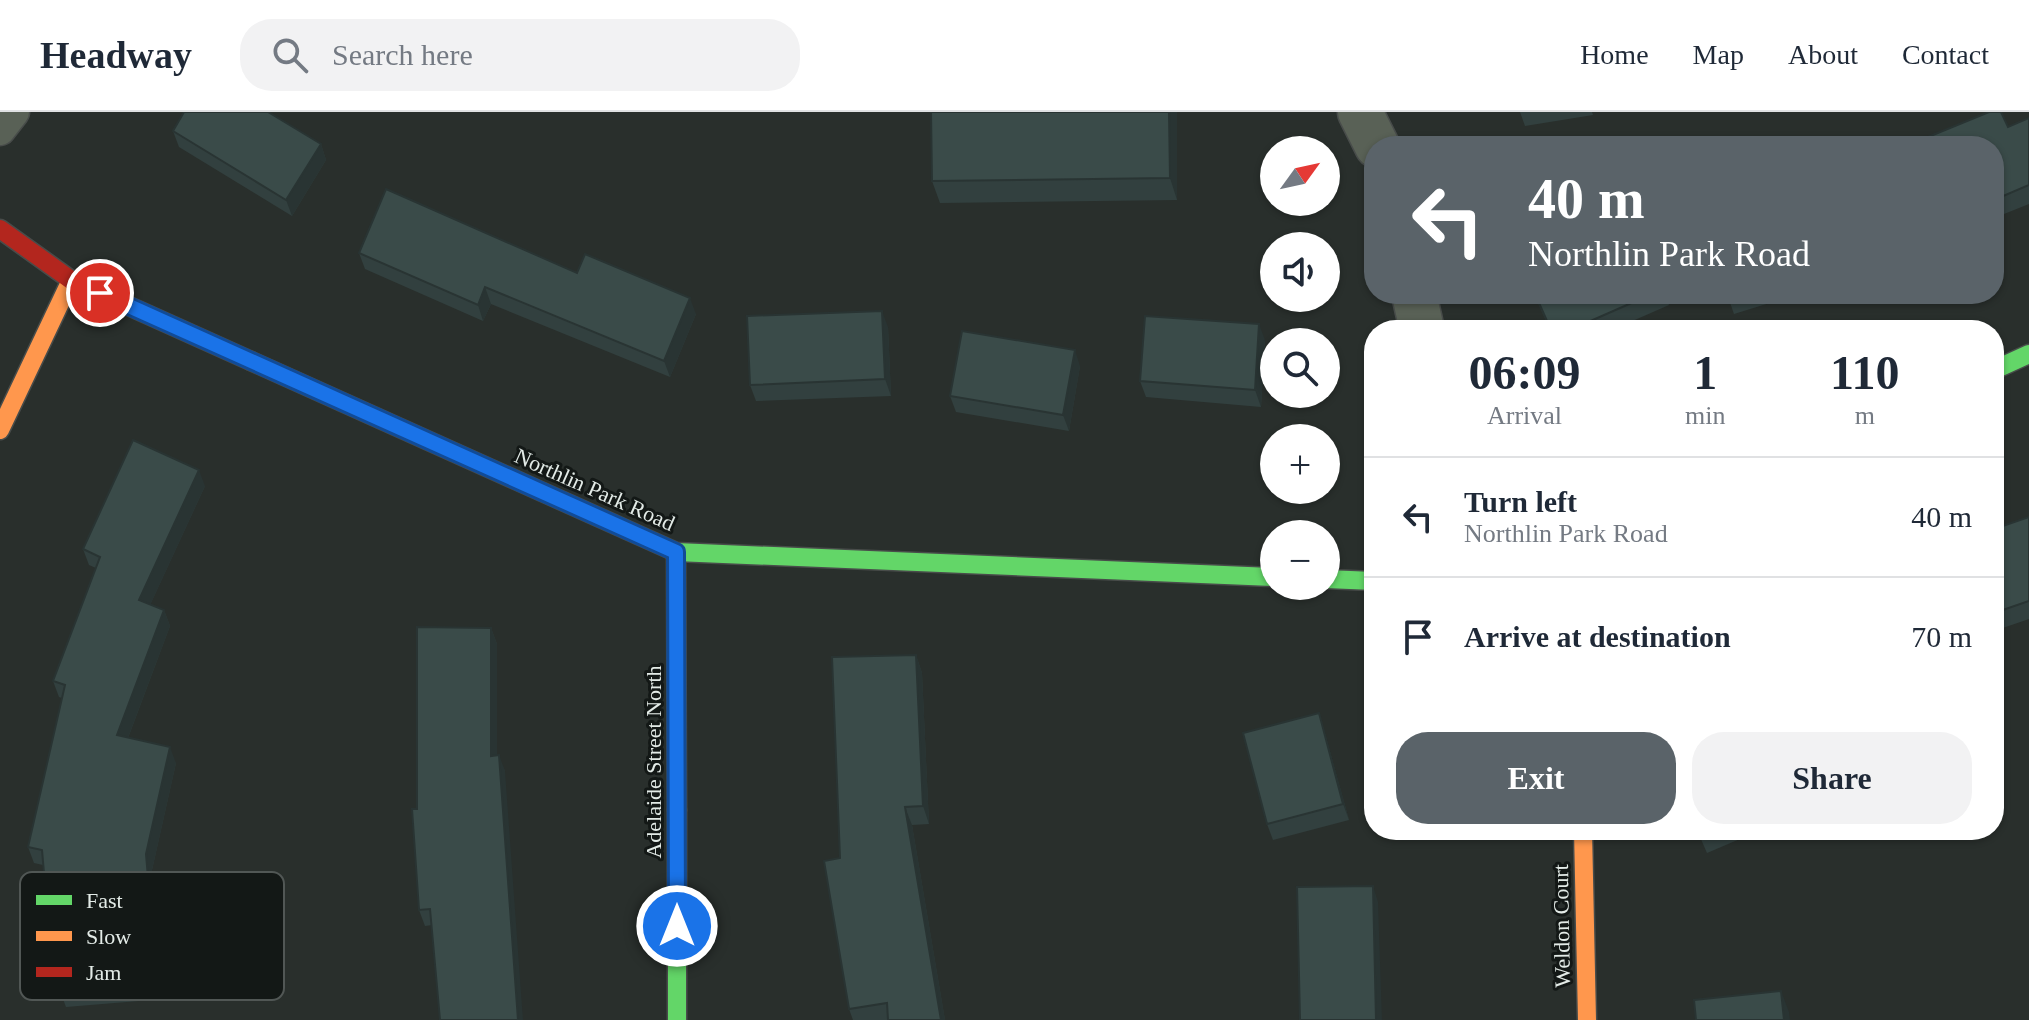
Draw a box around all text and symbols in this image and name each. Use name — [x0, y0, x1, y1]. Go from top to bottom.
search box — [240, 19, 800, 91]
icon: search — [268, 33, 312, 77]
text: Headway — [40, 34, 192, 76]
text: Search here — [332, 38, 473, 71]
text: Home — [1580, 39, 1649, 70]
text: Map — [1693, 39, 1744, 70]
text: About — [1788, 39, 1858, 70]
text: Contact — [1902, 39, 1989, 70]
north arrow — [1260, 136, 1340, 216]
map controls — [1260, 136, 1340, 600]
icon: left — [1396, 168, 1500, 272]
text: 40 m — [1528, 168, 1645, 230]
button: sound — [1260, 232, 1340, 312]
text: Northlin Park Road — [1528, 234, 1810, 274]
pin — [66, 259, 134, 327]
icon: arrive — [78, 271, 122, 315]
button: search — [1260, 328, 1340, 408]
text: 06:09 — [1469, 346, 1581, 399]
text: 1 — [1693, 346, 1717, 399]
text: 110 — [1830, 346, 1899, 399]
text: Arrival — [1487, 401, 1562, 430]
text: min — [1685, 401, 1726, 430]
text: m — [1855, 401, 1875, 430]
button: + — [1260, 424, 1340, 504]
street label: Northlin Park Road — [511, 443, 679, 536]
text: Turn left — [1464, 485, 1577, 518]
icon: left — [1396, 495, 1440, 539]
text: 40 m — [1911, 500, 1972, 533]
text: Northlin Park Road — [1464, 519, 1668, 548]
button: − — [1260, 520, 1340, 600]
icon: arrive — [1396, 615, 1440, 659]
text: Arrive at destination — [1464, 620, 1731, 653]
text: 70 m — [1911, 620, 1972, 653]
street label: Adelaide Street North — [641, 665, 666, 859]
button: Exit — [1396, 732, 1676, 824]
button: Share — [1692, 732, 1972, 824]
street label: Weldon Court — [1548, 864, 1575, 988]
legend — [20, 872, 284, 1000]
position arrow — [635, 884, 719, 968]
text: Fast — [86, 888, 123, 913]
text: Slow — [86, 924, 131, 949]
text: Jam — [86, 960, 121, 985]

